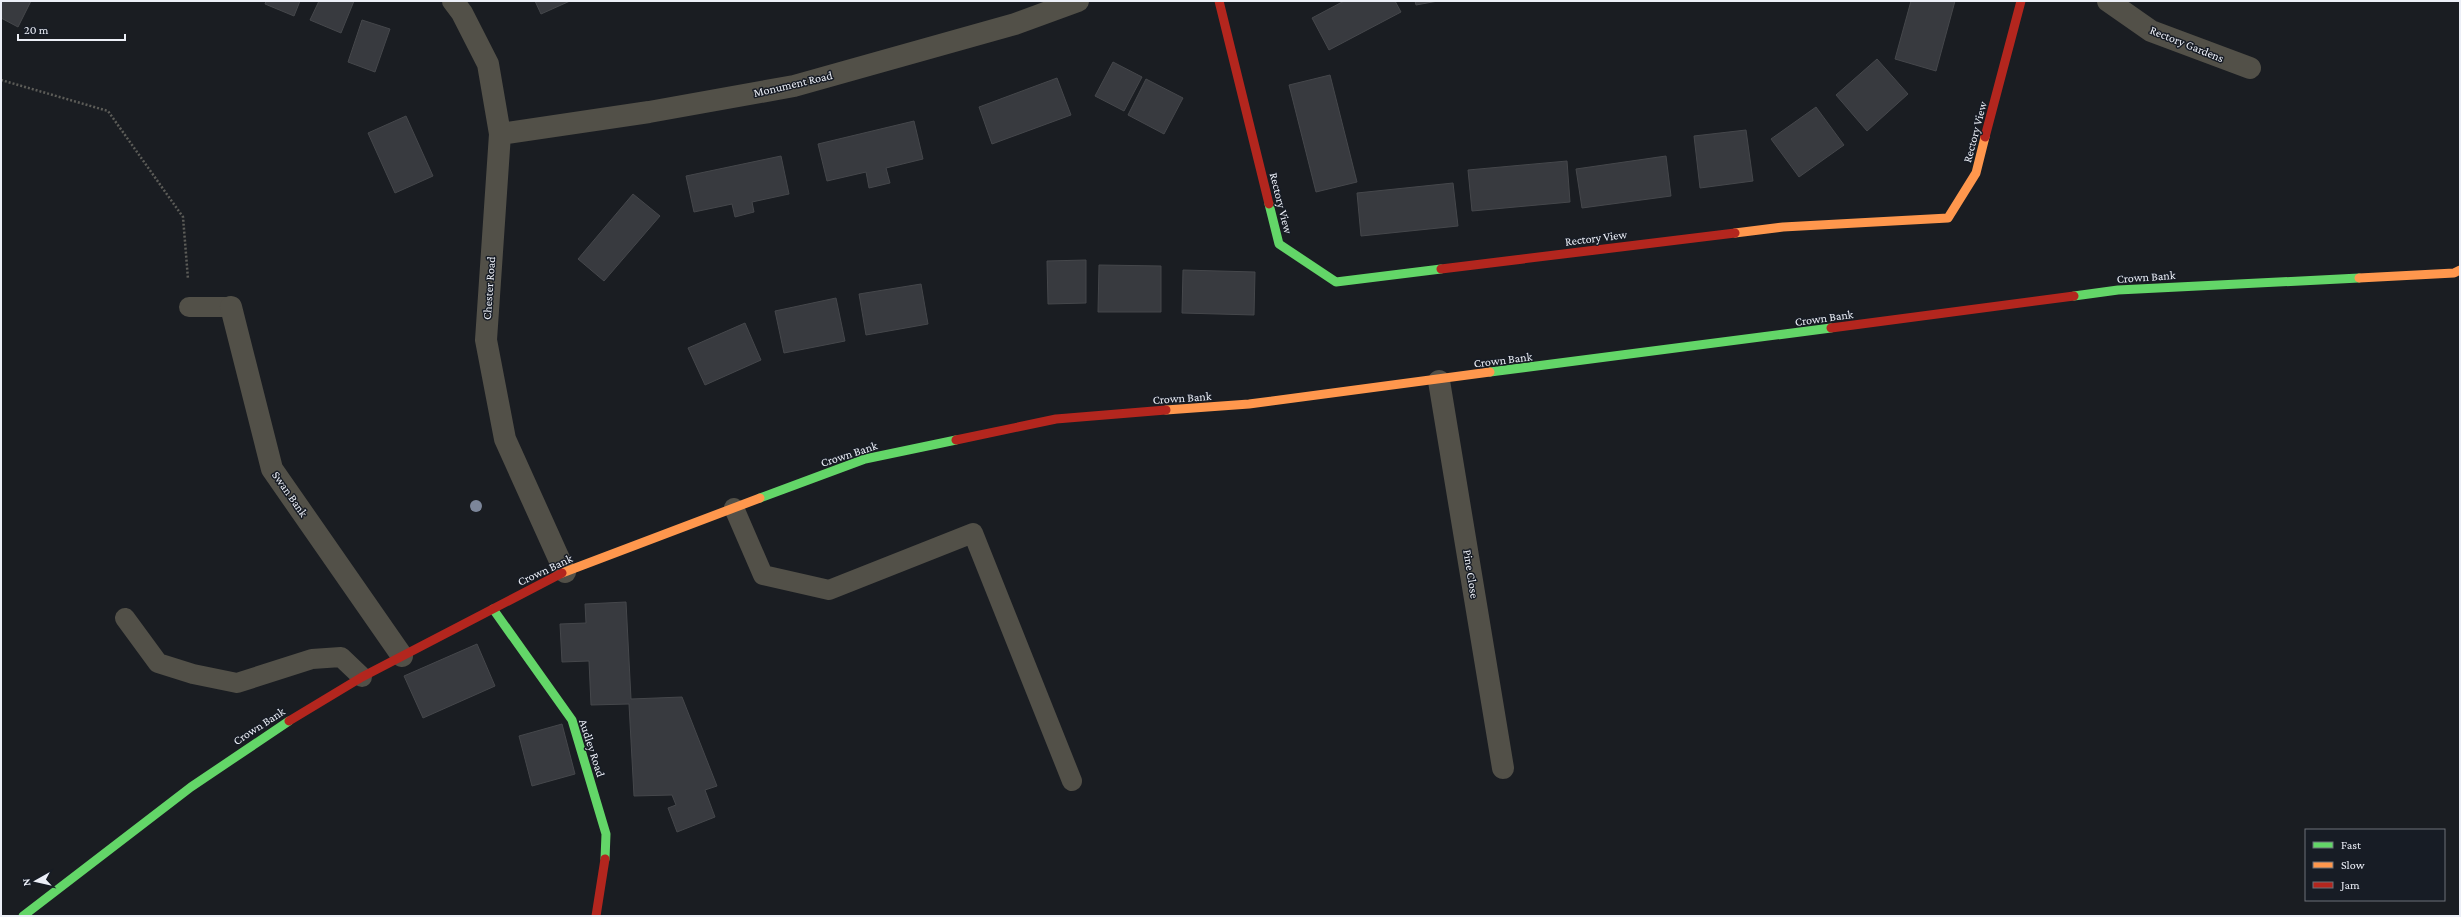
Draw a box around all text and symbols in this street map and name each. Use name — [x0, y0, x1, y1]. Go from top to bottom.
scale bar — [18, 16, 125, 42]
text: 20 m — [24, 23, 49, 37]
street label: Rectory Gardens — [2148, 23, 2226, 65]
street label: Monument Road — [752, 68, 835, 100]
street label: Rectory View — [1960, 100, 1990, 164]
street label: Rectory View — [1267, 171, 1295, 235]
street label: Rectory View — [1564, 227, 1628, 249]
street label: Chester Road — [480, 255, 498, 320]
street label: Crown Bank — [2116, 268, 2176, 286]
street label: Crown Bank — [1794, 307, 1854, 329]
street label: Crown Bank — [1473, 349, 1533, 371]
street label: Crown Bank — [1152, 389, 1212, 407]
street label: Crown Bank — [819, 438, 879, 470]
street label: Swan Bank — [269, 468, 311, 520]
street label: Pine Close — [1460, 549, 1482, 599]
street label: Crown Bank — [515, 551, 575, 589]
street label: Crown Bank — [231, 704, 288, 748]
street label: Audley Road — [576, 717, 608, 779]
legend — [2305, 829, 2445, 901]
text: Fast — [2341, 838, 2362, 852]
text: Slow — [2341, 858, 2365, 872]
north arrow — [16, 861, 56, 901]
text: N — [20, 877, 33, 887]
text: Jam — [2340, 878, 2360, 892]

